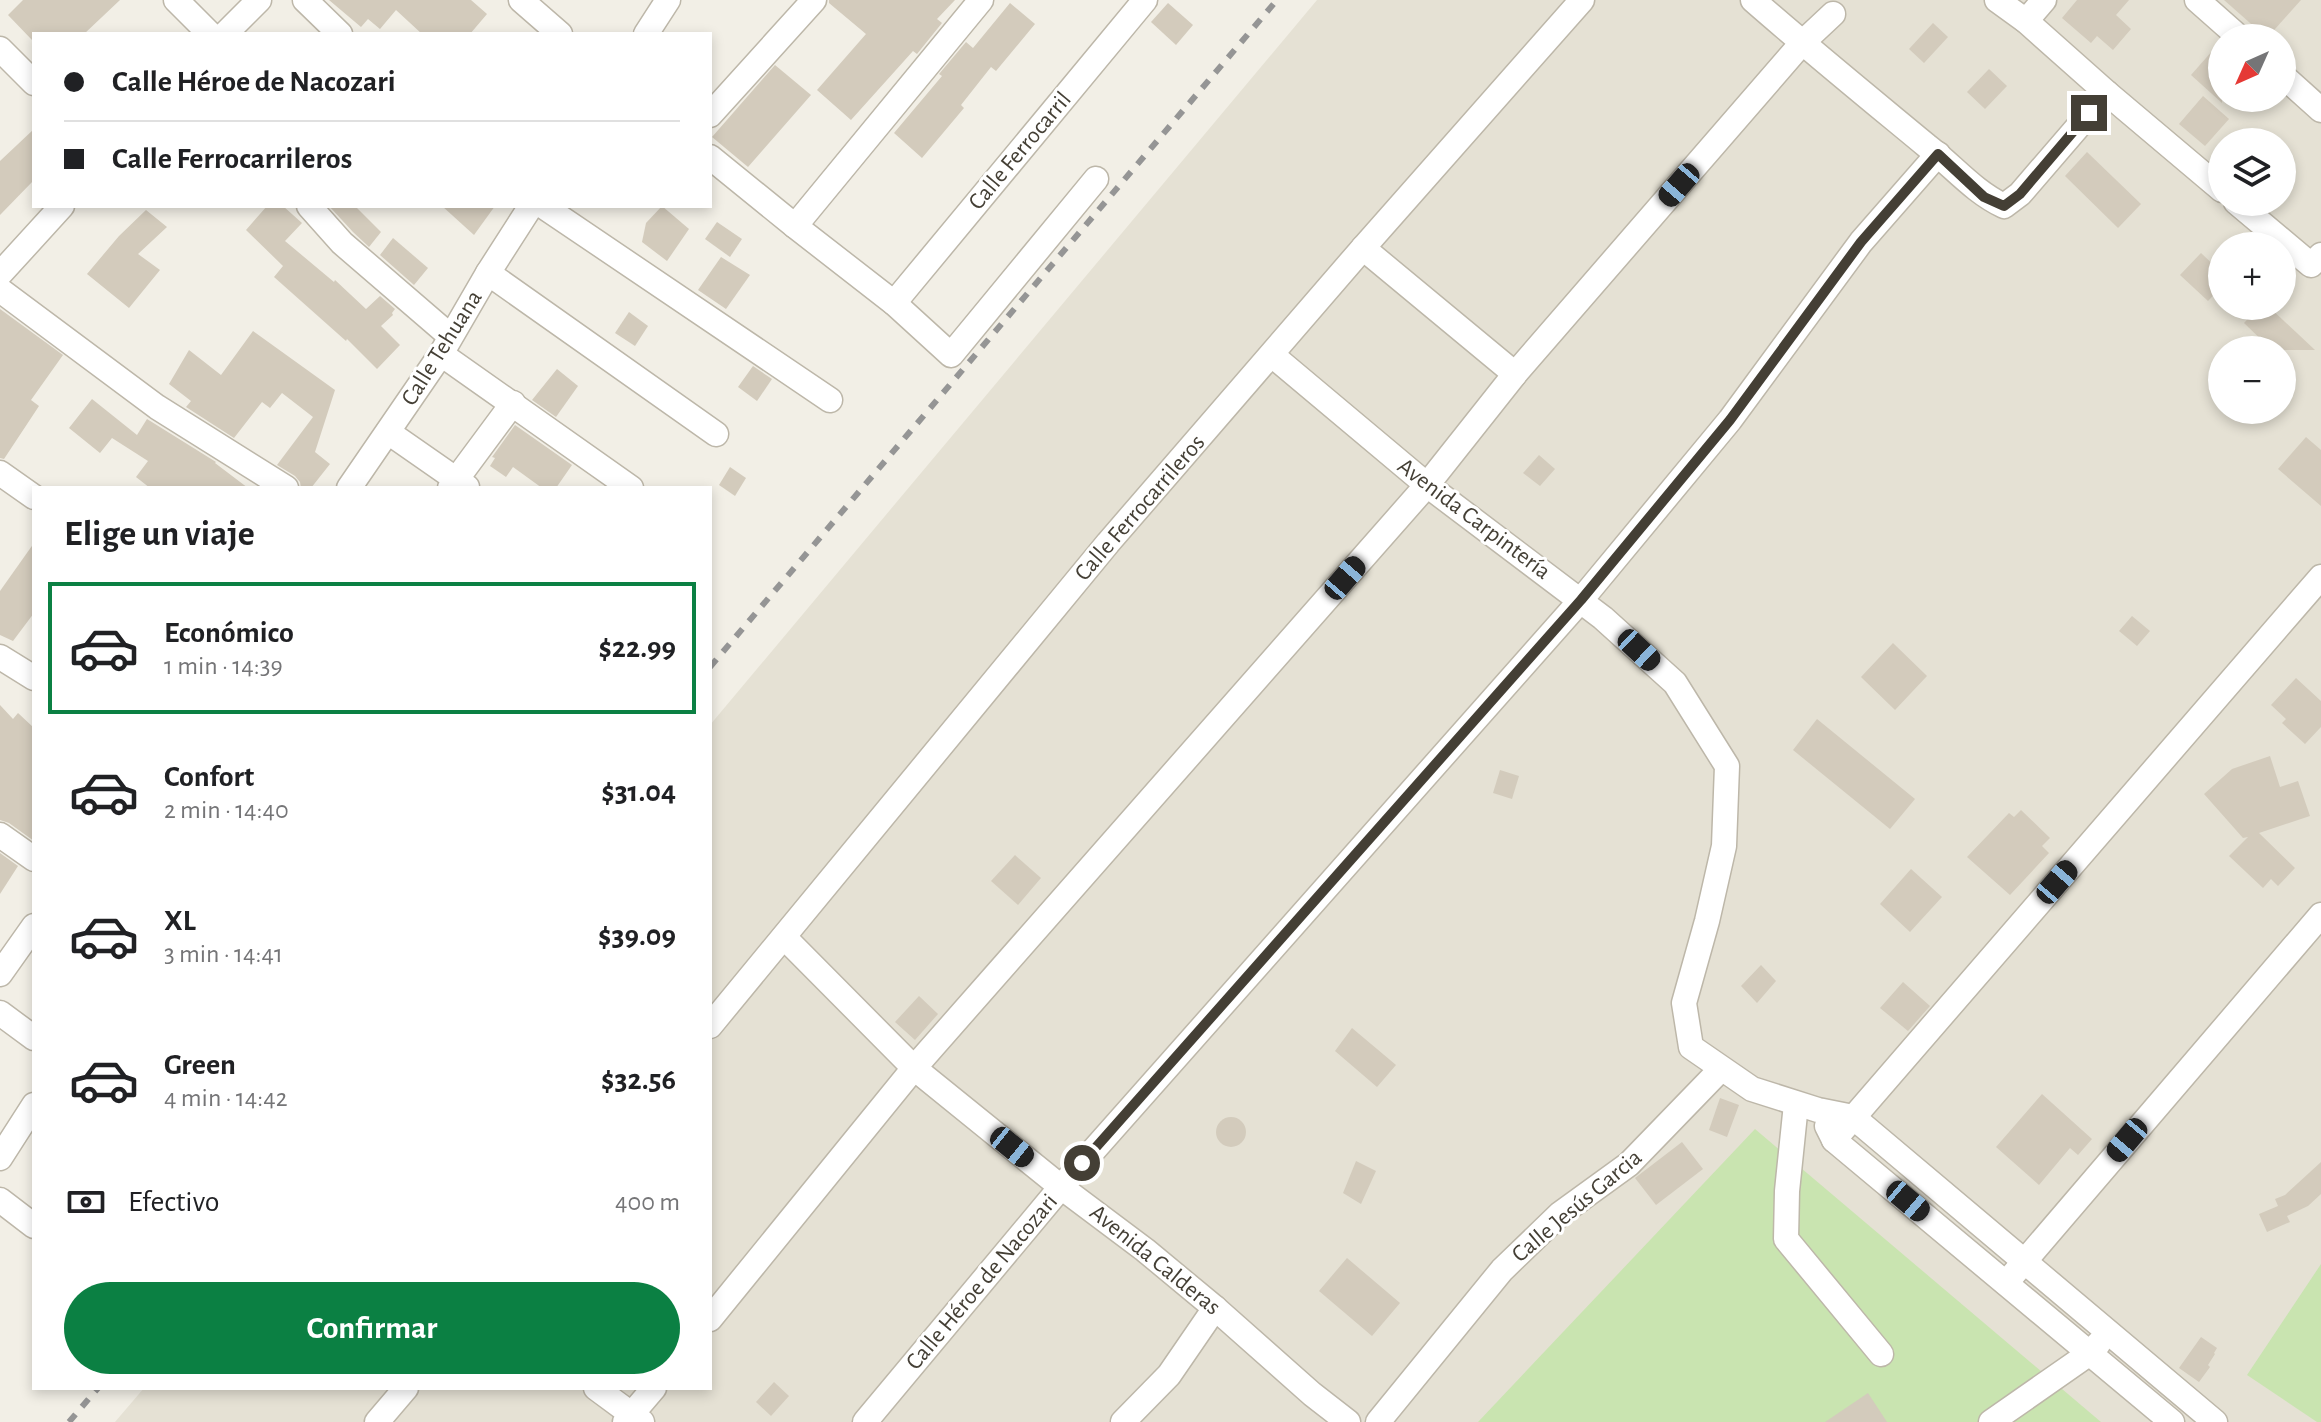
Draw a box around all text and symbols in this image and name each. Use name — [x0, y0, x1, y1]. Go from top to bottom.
north arrow — [2208, 24, 2296, 112]
map controls — [2208, 24, 2296, 424]
text: Calle Héroe de Nacozari — [112, 67, 395, 97]
street label: Calle Ferrocarril — [964, 88, 1076, 214]
route end — [2071, 95, 2107, 131]
button: layers — [2208, 128, 2296, 216]
text: Calle Ferrocarrileros — [112, 144, 352, 174]
car — [1654, 159, 1704, 211]
button: + — [2208, 232, 2296, 320]
street label: Calle Tehuana — [397, 286, 487, 410]
button: − — [2208, 336, 2296, 424]
street label: Calle Ferrocarrileros — [1070, 430, 1210, 586]
street label: Avenida Carpintería — [1393, 454, 1555, 584]
text: Elige un viaje — [64, 516, 255, 552]
car — [1320, 552, 1370, 604]
icon: car — [68, 612, 140, 684]
text: Económico — [164, 618, 294, 648]
car — [1613, 625, 1665, 675]
text: $22.99 — [598, 633, 676, 663]
text: 1 min · 14:39 — [164, 653, 283, 679]
icon: car — [68, 756, 140, 828]
text: Confort — [164, 762, 254, 792]
text: $31.04 — [601, 777, 676, 807]
text: 2 min · 14:40 — [164, 797, 289, 823]
car — [2032, 856, 2082, 908]
icon: car — [68, 900, 140, 972]
text: XL — [164, 906, 196, 936]
text: $39.09 — [598, 921, 676, 951]
text: 3 min · 14:41 — [164, 941, 283, 967]
icon: car — [68, 1044, 140, 1116]
text: Green — [164, 1050, 236, 1080]
text: $32.56 — [601, 1065, 676, 1095]
text: 4 min · 14:42 — [164, 1085, 288, 1111]
car — [2102, 1114, 2152, 1166]
car — [986, 1123, 1038, 1171]
route start — [1064, 1145, 1100, 1181]
street label: Calle Jesús Garcia — [1508, 1145, 1646, 1267]
car — [1882, 1176, 1934, 1226]
icon: cash — [64, 1180, 108, 1224]
text: Efectivo — [128, 1187, 220, 1217]
text: 400 m — [615, 1189, 680, 1215]
street label: Calle Héroe de Nacozari — [902, 1189, 1062, 1375]
street label: Avenida Calderas — [1085, 1200, 1225, 1320]
button: Confirmar — [64, 1282, 680, 1374]

